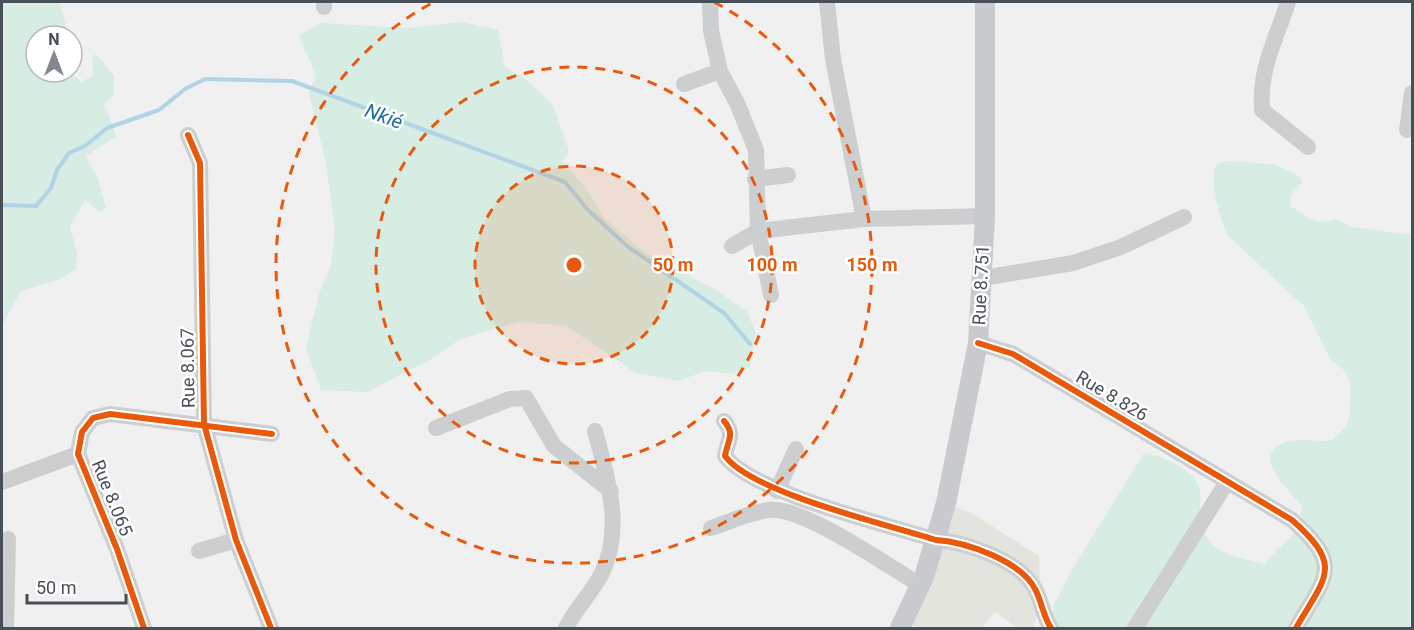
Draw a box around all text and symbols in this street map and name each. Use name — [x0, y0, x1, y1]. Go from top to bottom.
north arrow — [24, 24, 84, 84]
text: N — [48, 30, 60, 49]
water label: Nkié — [362, 98, 406, 134]
street label: Rue 8.751 — [968, 244, 993, 326]
text: 50 m — [653, 254, 693, 275]
text: 100 m — [746, 254, 798, 275]
text: 150 m — [846, 254, 898, 275]
centre of rings — [564, 255, 584, 275]
street label: Rue 8.067 — [176, 328, 199, 408]
street label: Rue 8.826 — [1072, 366, 1152, 425]
street label: Rue 8.065 — [88, 457, 137, 539]
scale bar — [27, 567, 126, 605]
text: 50 m — [36, 577, 76, 598]

